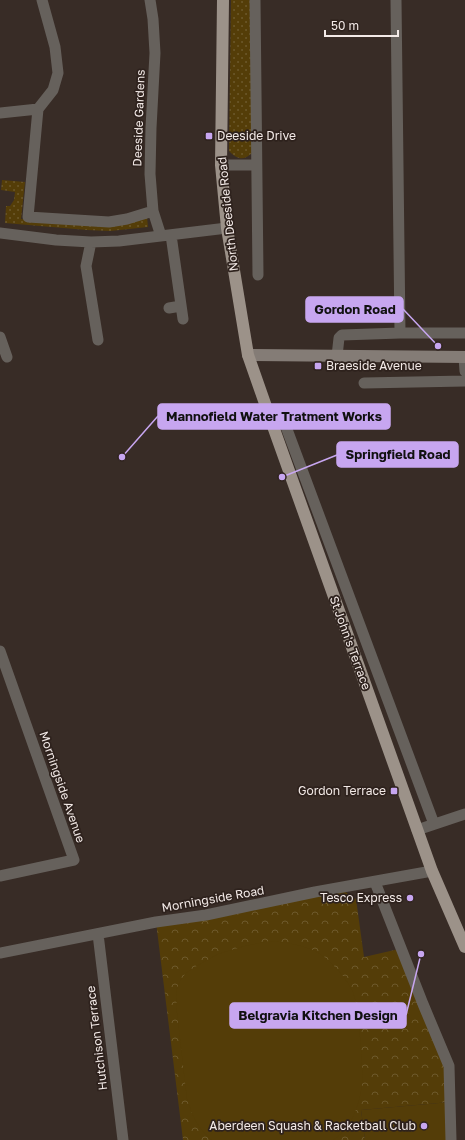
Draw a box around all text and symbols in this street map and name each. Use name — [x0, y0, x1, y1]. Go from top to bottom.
scale bar — [325, 12, 398, 38]
text: 50 m — [331, 18, 359, 33]
street label: Deeside Gardens — [129, 69, 148, 167]
place label: Deeside Drive — [217, 128, 296, 143]
marker: Deeside Drive — [204, 131, 214, 141]
street label: North Deeside Road — [214, 156, 241, 272]
callout: Gordon Road — [306, 297, 403, 322]
text: Gordon Road — [314, 301, 396, 317]
place label: Braeside Avenue — [326, 358, 422, 373]
marker: Braeside Avenue — [313, 361, 323, 371]
callout: Mannofield Water Tratment Works — [158, 404, 390, 429]
text: Mannofield Water Tratment Works — [166, 408, 382, 424]
callout: Springfield Road — [337, 442, 458, 467]
text: Springfield Road — [346, 446, 450, 462]
street label: St John's Terrace — [327, 594, 374, 692]
street label: Morningside Avenue — [36, 729, 89, 845]
place label: Gordon Terrace — [298, 783, 386, 798]
marker: Gordon Terrace — [389, 786, 399, 796]
street label: Morningside Road — [160, 882, 265, 915]
place label: Tesco Express — [320, 890, 402, 905]
marker: Tesco Express — [405, 893, 415, 903]
street label: Hutchison Terrace — [83, 985, 110, 1091]
callout: Belgravia Kitchen Design — [230, 1003, 406, 1028]
text: Belgravia Kitchen Design — [238, 1007, 398, 1023]
place label: Aberdeen Squash & Racketball Club — [209, 1118, 416, 1133]
marker: Aberdeen Squash & Racketball Club — [419, 1121, 429, 1131]

